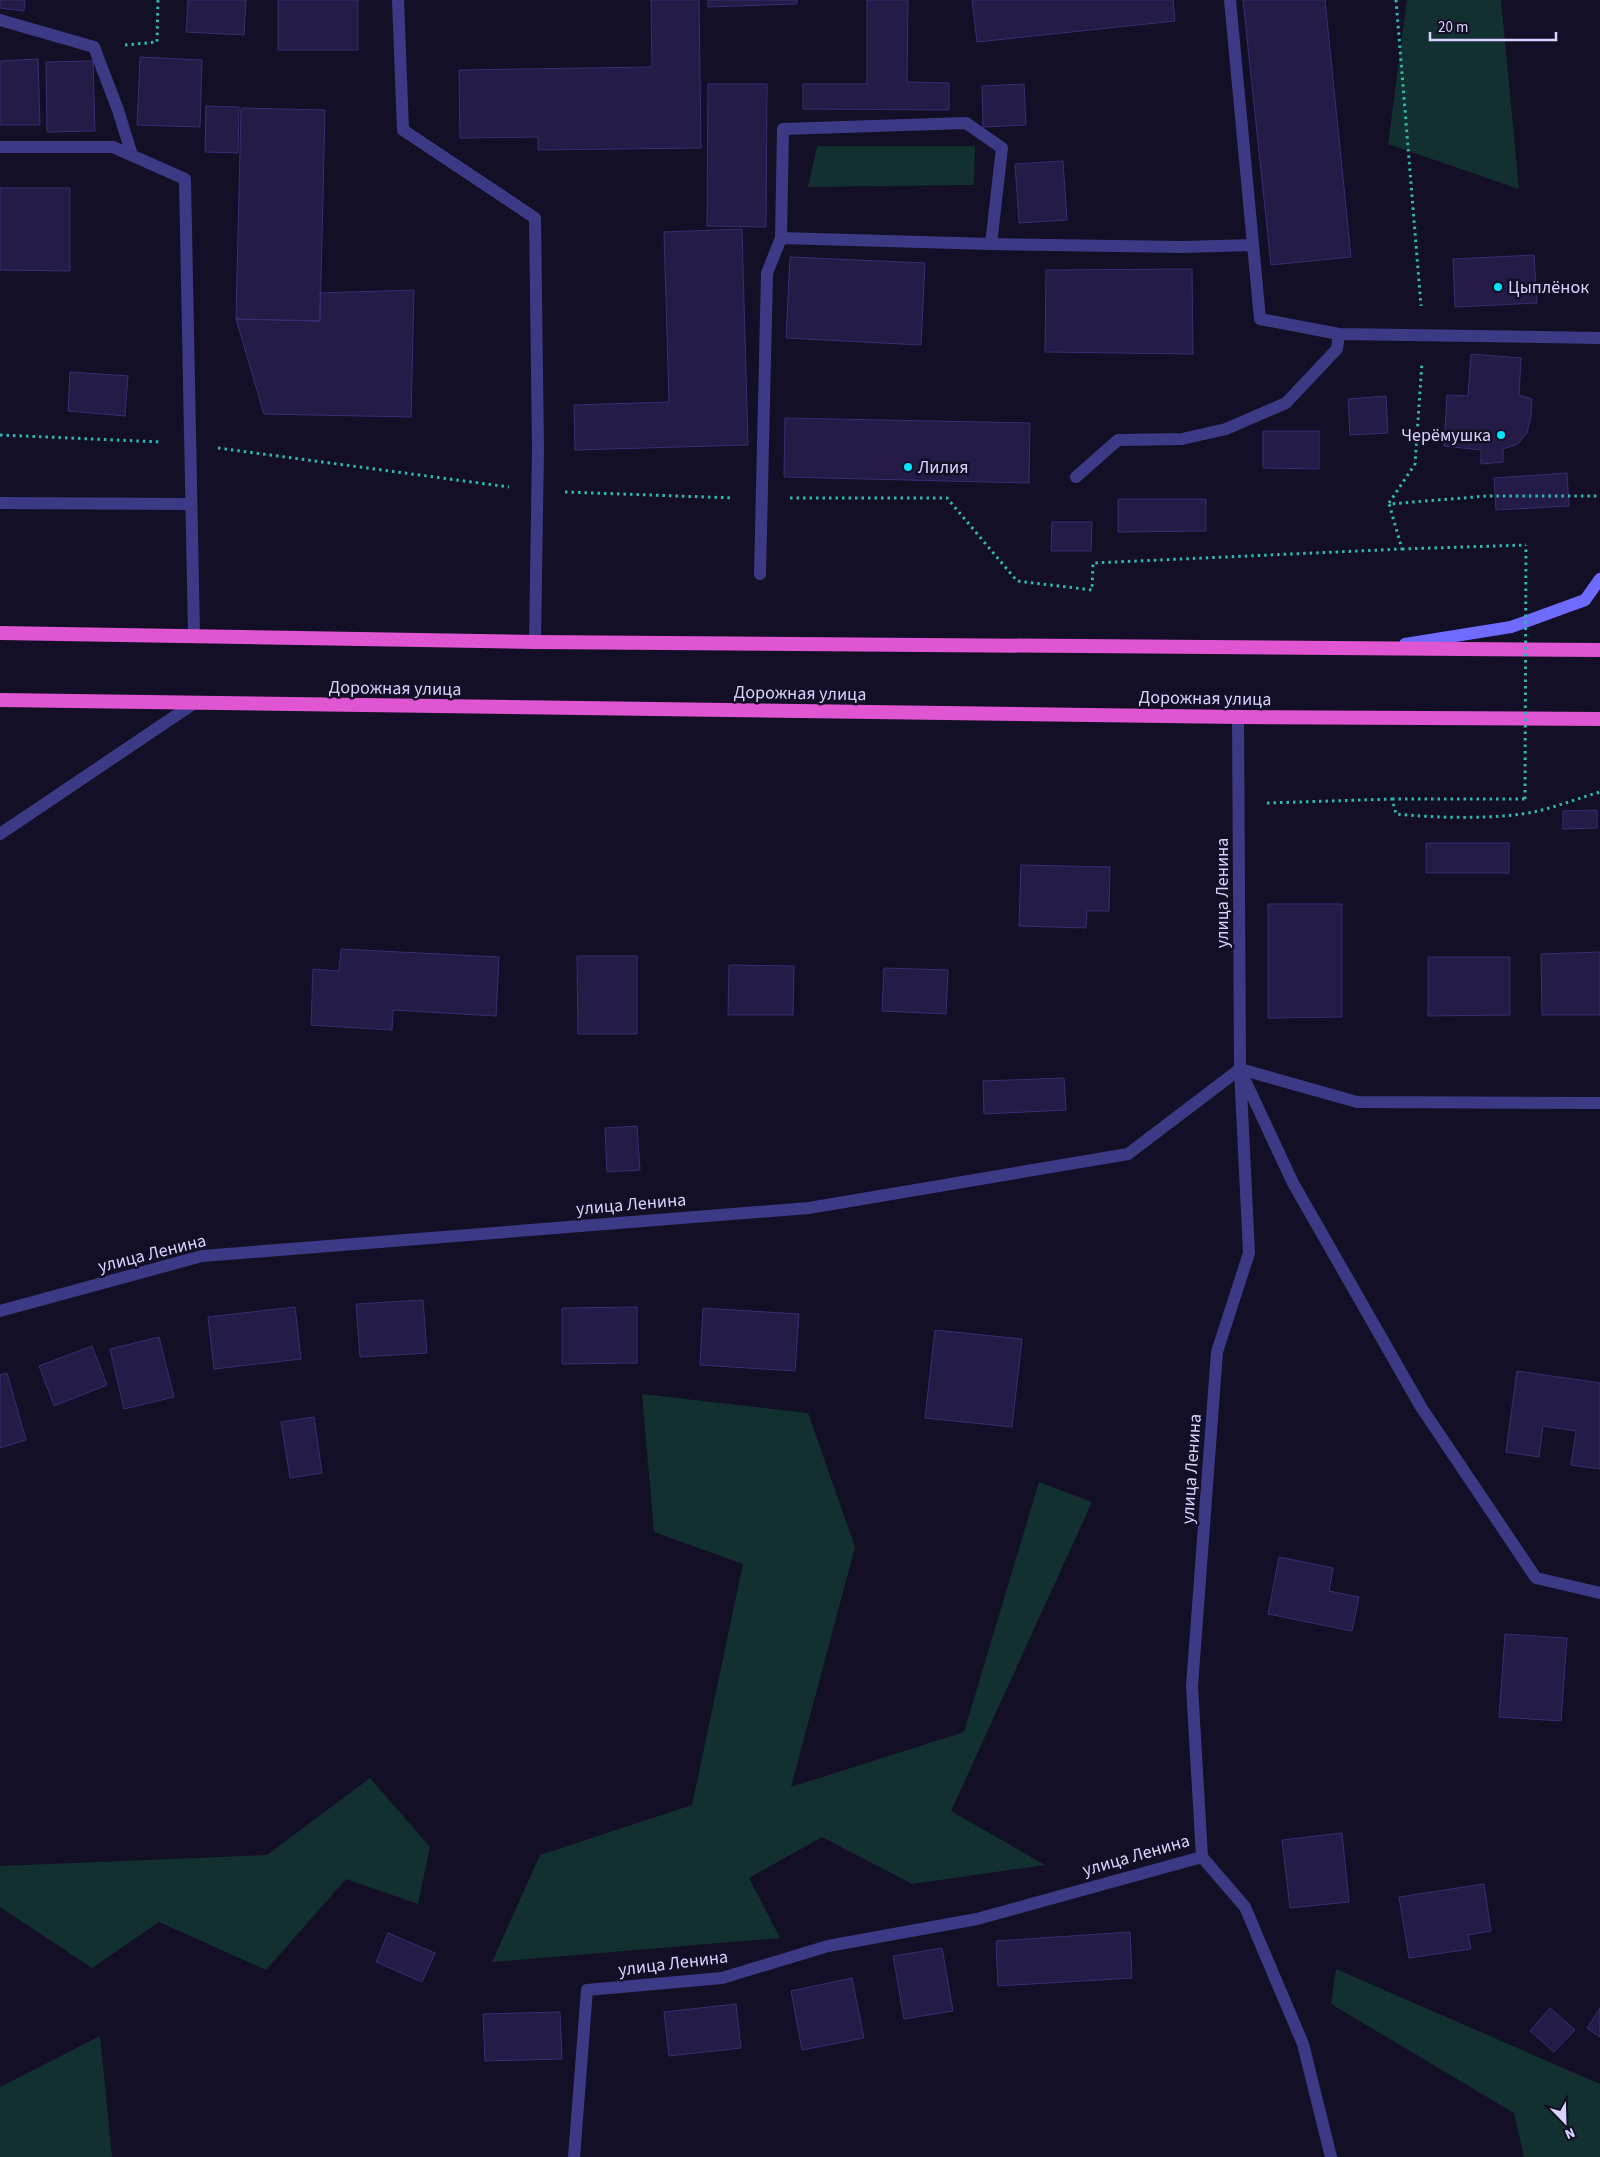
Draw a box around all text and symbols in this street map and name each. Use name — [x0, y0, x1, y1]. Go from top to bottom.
scale bar — [1430, 10, 1556, 42]
text: 20 m — [1438, 17, 1468, 38]
place label: Цыплёнок — [1508, 275, 1589, 300]
marker: Цыплёнок — [1492, 281, 1504, 293]
place label: Черёмушка — [1401, 423, 1491, 448]
marker: Черёмушка — [1495, 429, 1507, 441]
place label: Лилия — [918, 455, 969, 480]
marker: Лилия — [902, 461, 914, 473]
street label: Дорожная улица — [328, 675, 462, 702]
street label: Дорожная улица — [733, 680, 867, 707]
street label: Дорожная улица — [1138, 685, 1272, 712]
street label: улица Ленина — [1210, 838, 1235, 948]
street label: улица Ленина — [575, 1187, 687, 1222]
street label: улица Ленина — [95, 1228, 209, 1279]
street label: улица Ленина — [1175, 1413, 1208, 1525]
street label: улица Ленина — [1080, 1828, 1193, 1883]
street label: улица Ленина — [617, 1944, 729, 1983]
north arrow — [1540, 2097, 1590, 2147]
text: N — [1561, 2122, 1578, 2144]

